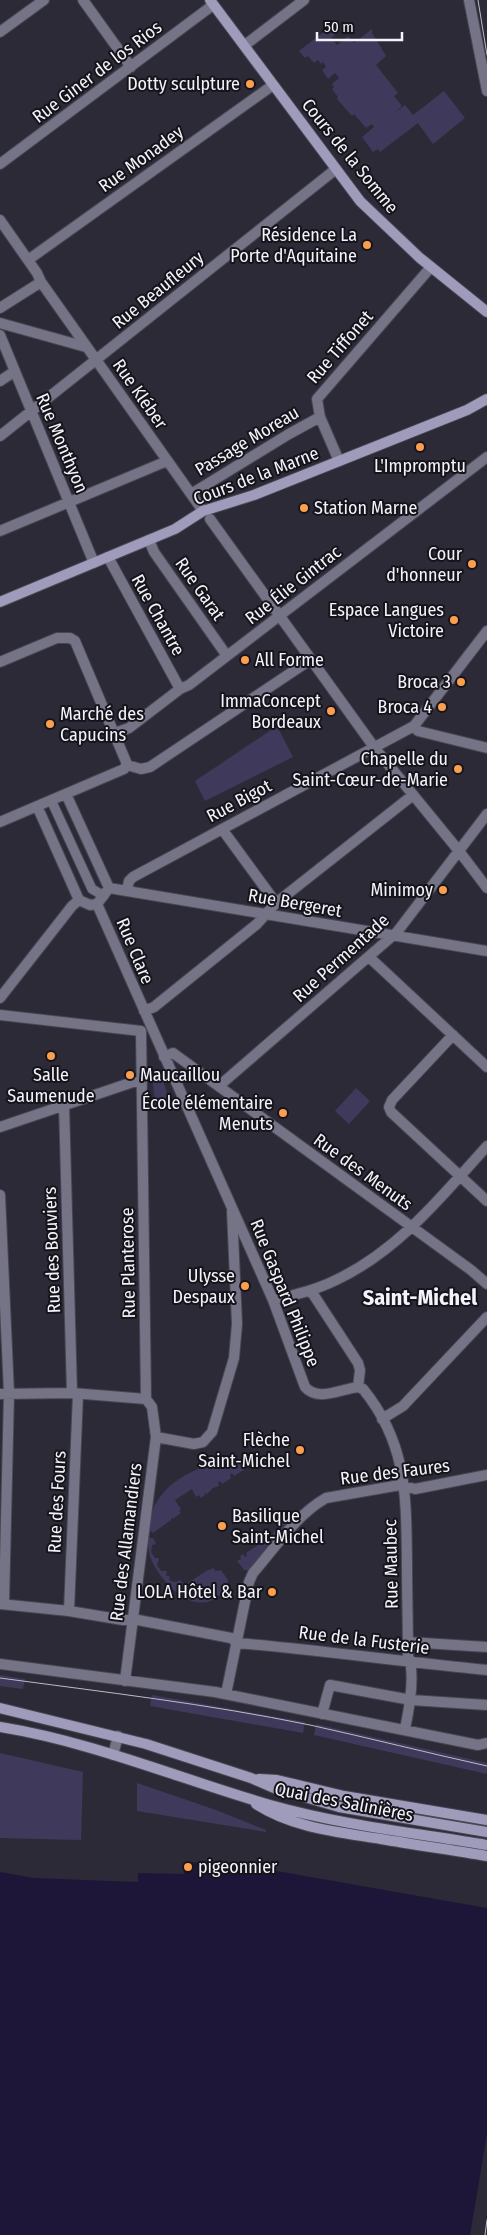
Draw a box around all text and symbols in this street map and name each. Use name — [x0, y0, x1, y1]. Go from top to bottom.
scale bar — [317, 10, 402, 42]
street label: Rue Giner de los Rios — [28, 16, 166, 128]
text: 50 m — [324, 18, 354, 36]
place label: Dotty sculpture — [127, 73, 240, 95]
marker: Dotty sculpture — [244, 78, 256, 90]
street label: Cours de la Somme — [297, 94, 403, 218]
street label: Rue Monadey — [94, 121, 188, 197]
place label: Résidence La Porte d'Aquitaine — [230, 224, 357, 267]
marker: Résidence La Porte d'Aquitaine — [361, 239, 373, 251]
street label: Rue Beaufleury — [108, 246, 208, 334]
street label: Rue Tiffonet — [302, 306, 378, 388]
street label: Rue Kléber — [108, 355, 172, 434]
street label: Rue Monthyon — [31, 390, 93, 496]
street label: Passage Moreau — [191, 401, 303, 481]
marker: L'Impromptu — [414, 441, 426, 453]
street label: Cours de la Marne — [190, 442, 322, 510]
place label: L'Impromptu — [374, 455, 466, 477]
place label: Station Marne — [314, 497, 417, 519]
marker: Station Marne — [298, 502, 310, 514]
street label: Rue Élie Gintrac — [240, 540, 346, 629]
place label: Cour d'honneur — [386, 543, 463, 586]
street label: Rue Garat — [170, 553, 230, 625]
marker: Cour d'honneur — [466, 558, 478, 570]
street label: Rue Chantre — [127, 570, 189, 660]
place label: Espace Langues Victoire — [329, 599, 444, 642]
marker: Espace Langues Victoire — [448, 614, 460, 626]
place label: All Forme — [255, 649, 324, 671]
marker: All Forme — [239, 654, 251, 666]
place label: Broca 3 — [397, 671, 451, 693]
marker: Broca 3 — [455, 676, 467, 688]
place label: ImmaConcept Bordeaux — [220, 690, 321, 733]
place label: Broca 4 — [378, 696, 432, 718]
marker: Broca 4 — [436, 701, 448, 713]
place label: Marché des Capucins — [60, 703, 144, 746]
marker: ImmaConcept Bordeaux — [325, 705, 337, 717]
marker: Marché des Capucins — [44, 718, 56, 730]
place label: Chapelle du Saint-Cœur-de-Marie — [292, 748, 448, 791]
marker: Chapelle du Saint-Cœur-de-Marie — [452, 763, 464, 775]
street label: Rue Bigot — [203, 775, 275, 827]
place label: Minimoy — [370, 879, 433, 901]
street label: Rue Bergeret — [246, 884, 344, 922]
marker: Minimoy — [437, 884, 449, 896]
street label: Rue Permentade — [288, 909, 394, 1007]
street label: Rue Clare — [111, 915, 159, 987]
marker: Salle Saumenude — [45, 1050, 57, 1062]
place label: Salle Saumenude — [7, 1064, 95, 1107]
place label: Maucaillou — [140, 1064, 220, 1086]
marker: Maucaillou — [124, 1069, 136, 1081]
place label: École élémentaire Menuts — [142, 1091, 273, 1135]
marker: École élémentaire Menuts — [277, 1107, 289, 1119]
street label: Rue des Menuts — [309, 1129, 417, 1215]
street label: Rue des Bouviers — [39, 1186, 65, 1314]
street label: Rue Planterose — [116, 1207, 140, 1319]
street label: Rue Gaspard Philippe — [245, 1216, 325, 1370]
place label: Ulysse Despaux — [172, 1265, 235, 1308]
marker: Ulysse Despaux — [239, 1280, 251, 1292]
district label: Saint-Michel — [363, 1284, 478, 1311]
place label: Flèche Saint-Michel — [198, 1429, 290, 1472]
marker: Flèche Saint-Michel — [294, 1444, 306, 1456]
street label: Rue des Fours — [43, 1450, 71, 1554]
street label: Rue des Faures — [339, 1454, 451, 1490]
street label: Rue des Allamandiers — [105, 1461, 147, 1622]
place label: Basilique Saint-Michel — [232, 1505, 324, 1548]
street label: Rue Maubec — [379, 1519, 403, 1609]
marker: Basilique Saint-Michel — [216, 1520, 228, 1532]
place label: LOLA Hôtel & Bar — [137, 1581, 263, 1603]
marker: LOLA Hôtel & Bar — [266, 1586, 278, 1598]
street label: Rue de la Fusterie — [297, 1621, 431, 1659]
street label: Quai des Salinières — [273, 1778, 416, 1826]
place label: pigeonnier — [198, 1856, 278, 1878]
marker: pigeonnier — [182, 1861, 194, 1873]

